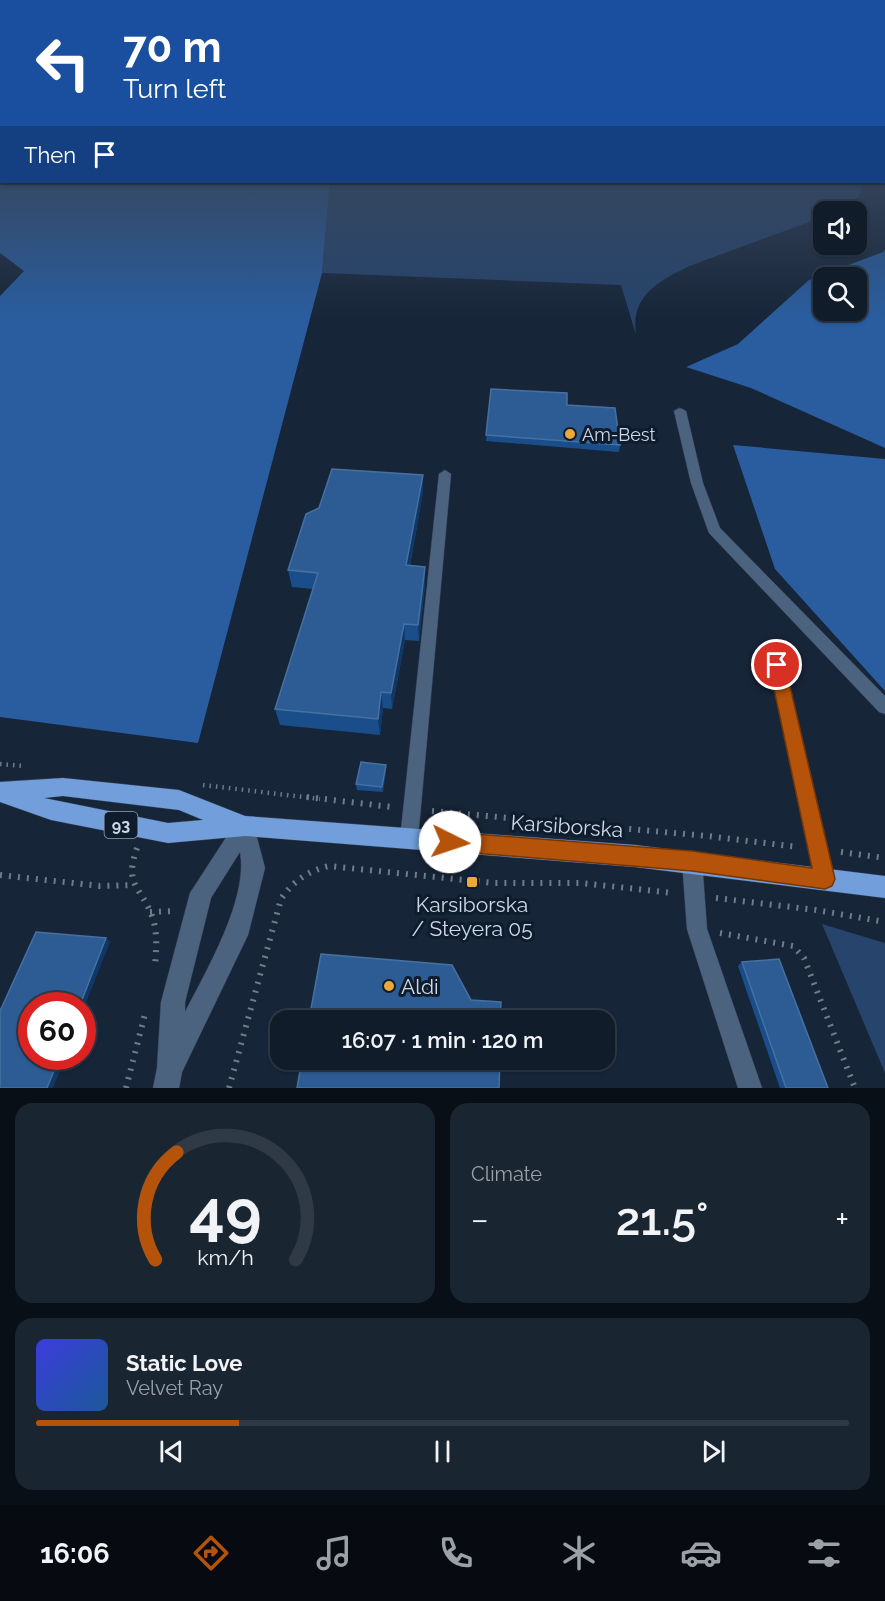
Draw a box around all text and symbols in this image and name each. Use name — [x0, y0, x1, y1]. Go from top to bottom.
text: 70 m — [123, 23, 222, 72]
icon: left — [24, 24, 102, 102]
text: Turn left — [123, 73, 226, 104]
icon: arrive — [88, 138, 121, 171]
text: Then — [24, 142, 76, 168]
map controls — [813, 201, 867, 321]
button: sound — [813, 201, 867, 255]
button: search — [813, 267, 867, 321]
place label: Am-Best — [582, 424, 656, 445]
marker: Am-Best — [563, 427, 577, 441]
pin — [751, 639, 802, 690]
icon: arrive — [760, 648, 793, 681]
position arrow — [418, 810, 482, 874]
street label: Karsiborska — [510, 810, 624, 842]
road number: 93 — [104, 812, 138, 838]
marker: Karsiborska / Steyera 05 — [465, 875, 479, 889]
place label: Karsiborska / Steyera 05 — [411, 892, 533, 941]
place label: Aldi — [401, 974, 439, 999]
marker: Aldi — [382, 979, 396, 993]
speed limit sign: 60 — [18, 992, 96, 1070]
text: 16:07 · 1 min · 120 m — [342, 1027, 543, 1053]
text: Climate — [471, 1162, 542, 1186]
text: 49 — [189, 1175, 261, 1249]
text: 21.5° — [616, 1193, 708, 1246]
text: − — [471, 1200, 489, 1239]
text: + — [835, 1200, 849, 1239]
text: km/h — [197, 1245, 253, 1270]
text: Static Love — [126, 1350, 243, 1376]
text: Velvet Ray — [126, 1376, 223, 1400]
icon: previous — [155, 1435, 188, 1468]
icon: pause — [426, 1435, 459, 1468]
icon: next — [697, 1435, 730, 1468]
icon: directions — [190, 1532, 232, 1574]
icon: music — [313, 1532, 355, 1574]
icon: phone — [435, 1532, 477, 1574]
icon: climate — [558, 1532, 600, 1574]
icon: car — [680, 1532, 722, 1574]
icon: filters — [803, 1532, 845, 1574]
text: 16:06 — [40, 1538, 110, 1569]

